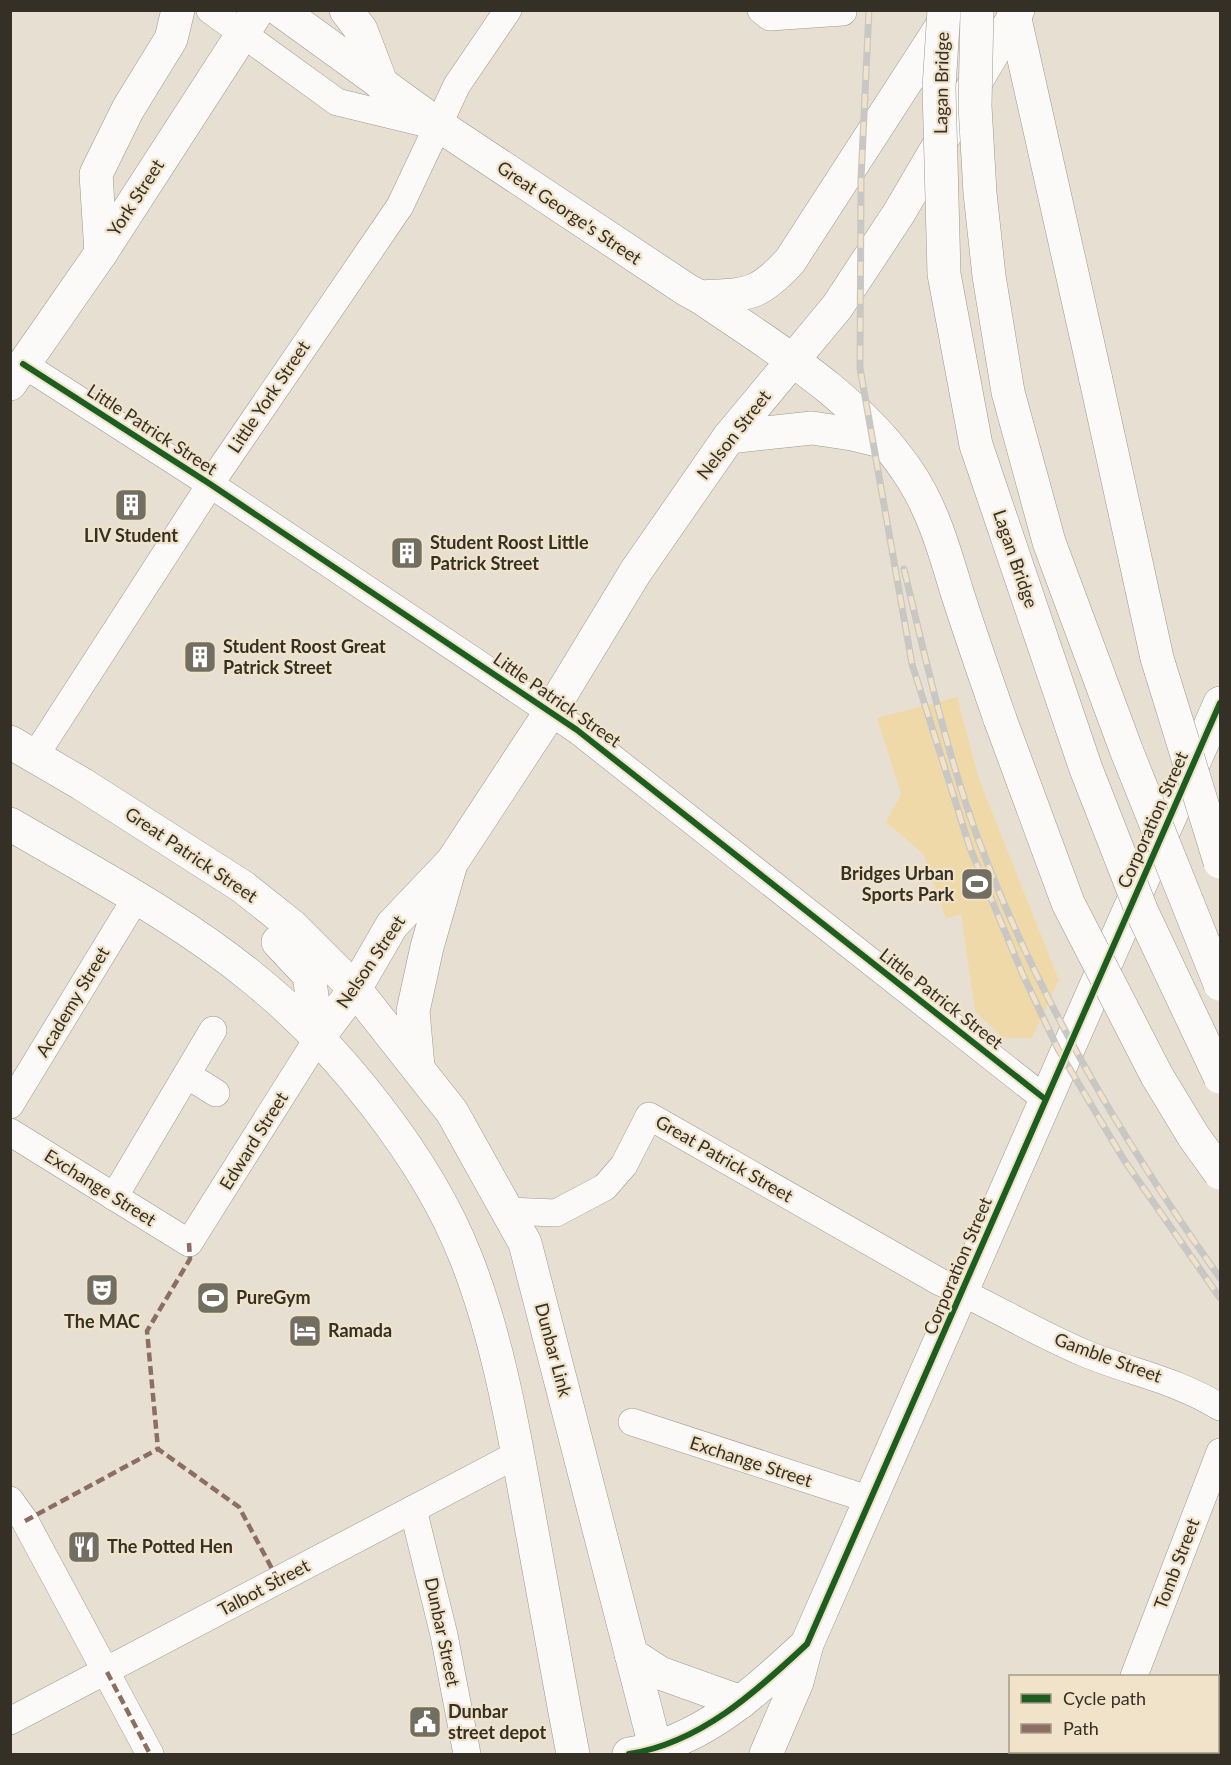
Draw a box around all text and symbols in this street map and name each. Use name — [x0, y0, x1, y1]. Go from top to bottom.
street label: Lagan Bridge — [929, 32, 953, 134]
street label: York Street — [102, 154, 168, 240]
street label: Great George's Street — [493, 156, 646, 269]
street label: Little York Street — [223, 336, 314, 457]
street label: Little Patrick Street — [83, 379, 222, 480]
street label: Nelson Street — [692, 385, 775, 483]
building icon: LIV Student — [113, 487, 149, 523]
street label: Lagan Bridge — [989, 507, 1043, 611]
place label: LIV Student — [84, 524, 178, 546]
place label: Student Roost Little Patrick Street — [430, 531, 589, 574]
building icon: Student Roost Little Patrick Street — [389, 535, 425, 571]
place label: Student Roost Great Patrick Street — [223, 635, 386, 678]
building icon: Student Roost Great Patrick Street — [182, 639, 218, 675]
street label: Little Patrick Street — [490, 647, 626, 752]
street label: Corporation Street — [1112, 747, 1192, 891]
street label: Great Patrick Street — [121, 802, 262, 907]
place label: Bridges Urban Sports Park — [840, 862, 954, 905]
sports icon: Bridges Urban Sports Park — [959, 866, 995, 902]
street label: Nelson Street — [331, 910, 410, 1012]
street label: Academy Street — [31, 942, 114, 1061]
street label: Little Patrick Street — [875, 943, 1008, 1054]
street label: Edward Street — [214, 1087, 292, 1194]
street label: Great Patrick Street — [652, 1110, 798, 1207]
street label: Exchange Street — [41, 1144, 161, 1230]
street label: Corporation Street — [918, 1193, 996, 1338]
theatre icon: The MAC — [84, 1272, 120, 1308]
sports icon: PureGym — [195, 1280, 231, 1316]
place label: PureGym — [236, 1286, 311, 1308]
street label: Dunbar Link — [531, 1300, 577, 1400]
place label: The MAC — [64, 1310, 140, 1332]
hotel icon: Ramada — [287, 1313, 323, 1349]
place label: Ramada — [328, 1319, 392, 1341]
street label: Gamble Street — [1052, 1327, 1166, 1387]
street label: Exchange Street — [687, 1431, 816, 1491]
street label: Tomb Street — [1149, 1515, 1204, 1612]
restaurant icon: The Potted Hen — [66, 1529, 102, 1565]
place label: The Potted Hen — [107, 1535, 233, 1557]
street label: Talbot Street — [214, 1554, 313, 1620]
street label: Dunbar Street — [421, 1575, 465, 1689]
legend — [1009, 1675, 1219, 1753]
text: Cycle path — [1063, 1687, 1146, 1709]
place label: Dunbar street depot — [448, 1700, 546, 1743]
public building icon: Dunbar street depot — [407, 1704, 443, 1740]
text: Path — [1063, 1717, 1099, 1739]

